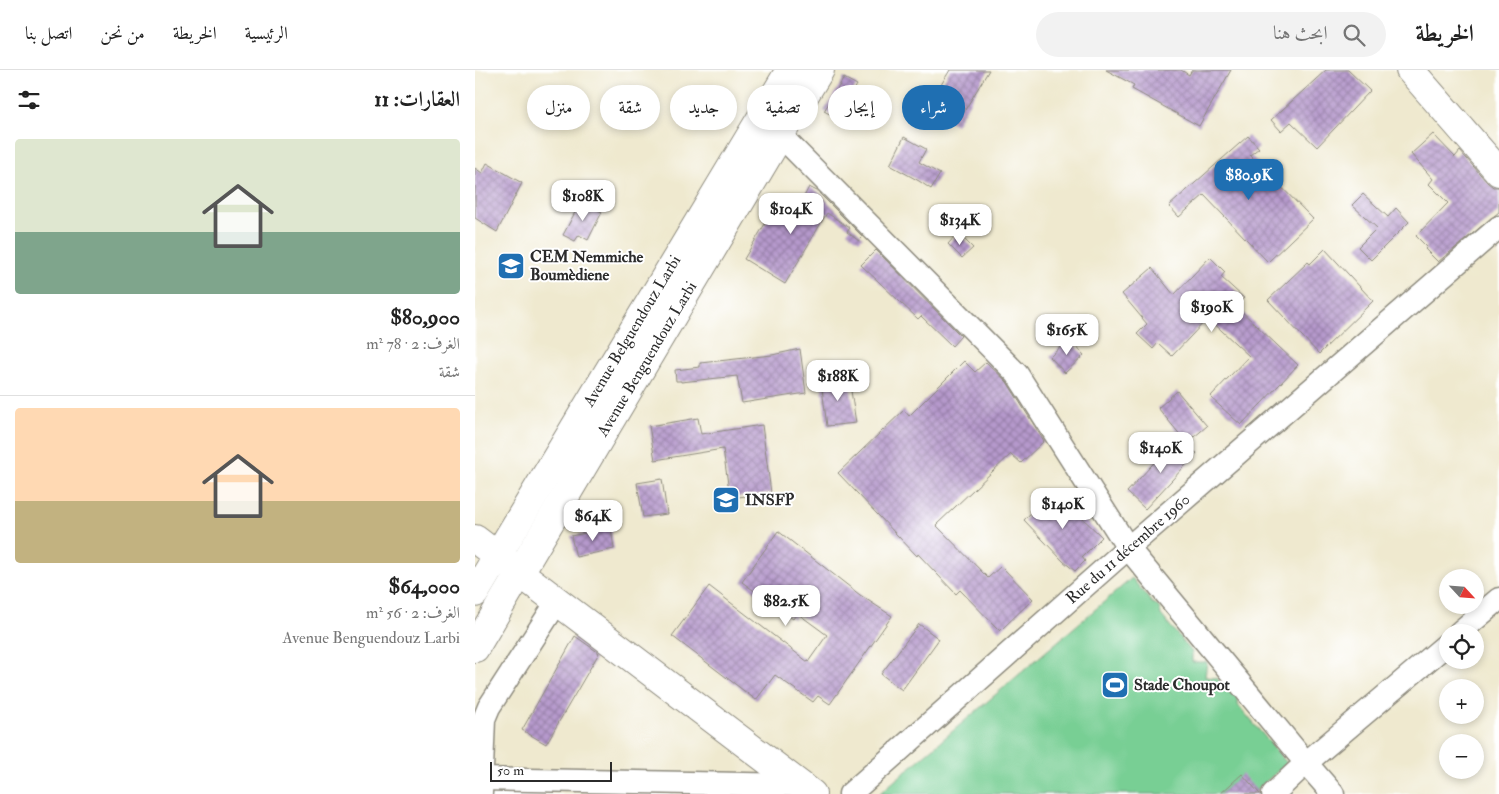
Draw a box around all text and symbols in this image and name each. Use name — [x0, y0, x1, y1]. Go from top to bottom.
search box — [1036, 12, 1386, 57]
text: الخريطة — [1416, 18, 1474, 49]
text: ابحث هنا — [1273, 21, 1328, 45]
icon: search — [1340, 21, 1368, 49]
text: اتصل بنا — [25, 22, 72, 45]
text: من نحن — [100, 22, 145, 45]
text: الخريطة — [173, 22, 217, 45]
text: الرئيسية — [245, 22, 288, 45]
chip: منزل — [527, 85, 590, 130]
chip: شقة — [600, 85, 660, 130]
chip: جديد — [670, 85, 737, 130]
chip: تصفية — [747, 85, 818, 130]
chip: إيجار — [828, 85, 892, 130]
chip: شراء — [902, 85, 965, 130]
icon: filters — [15, 86, 43, 114]
text: العقارات: 11 — [374, 86, 460, 113]
pin: $80.9K — [1208, 158, 1290, 201]
text: $80.9K — [1225, 165, 1273, 185]
icon: home — [193, 171, 283, 261]
pin: $108K — [548, 180, 618, 222]
text: $108K — [562, 186, 604, 206]
pin: $104K — [756, 192, 826, 235]
text: $104K — [770, 199, 812, 219]
pin: $134K — [925, 204, 995, 246]
text: $134K — [940, 210, 980, 230]
place label: CEM Nemmiche Boumèdiene — [530, 247, 644, 285]
school or university icon: CEM Nemmiche Boumèdiene — [496, 251, 526, 281]
street label: Avenue Belguendouz Larbi — [578, 252, 685, 411]
street label: Avenue Benguendouz Larbi — [592, 278, 701, 441]
pin: $190K — [1177, 290, 1247, 333]
text: $190K — [1191, 297, 1233, 317]
text: $80,900 — [390, 304, 460, 331]
pin: $165K — [1032, 314, 1102, 356]
text: $165K — [1047, 320, 1087, 340]
text: الغرف: 2 · 78 m² — [366, 334, 460, 354]
pin: $188K — [803, 360, 873, 402]
text: شقة — [439, 362, 460, 382]
text: $188K — [818, 366, 858, 386]
pin: $140K — [1126, 432, 1196, 474]
text: $140K — [1140, 438, 1182, 458]
icon: home — [193, 441, 283, 531]
school or university icon: INSFP — [711, 485, 741, 515]
pin: $140K — [1028, 488, 1098, 530]
place label: INSFP — [745, 490, 795, 510]
street label: Rue du 11 décembre 1960 — [1062, 490, 1194, 608]
text: $140K — [1042, 494, 1084, 514]
pin: $64K — [563, 500, 623, 542]
text: $64K — [575, 506, 611, 526]
north arrow — [1439, 569, 1484, 614]
map controls — [1439, 569, 1484, 779]
text: $64,000 — [388, 573, 460, 600]
pin: $82.5K — [745, 584, 827, 627]
text: $82.5K — [763, 591, 809, 611]
text: الغرف: 2 · 56 m² — [366, 603, 460, 623]
button: locate — [1439, 624, 1484, 669]
text: Avenue Benguendouz Larbi — [283, 628, 460, 648]
sports icon: Stade Choupot — [1100, 670, 1130, 700]
place label: Stade Choupot — [1134, 675, 1230, 696]
button: + — [1439, 679, 1484, 724]
button: − — [1439, 734, 1484, 779]
scale bar — [490, 759, 613, 782]
text: 50 m — [497, 762, 524, 779]

